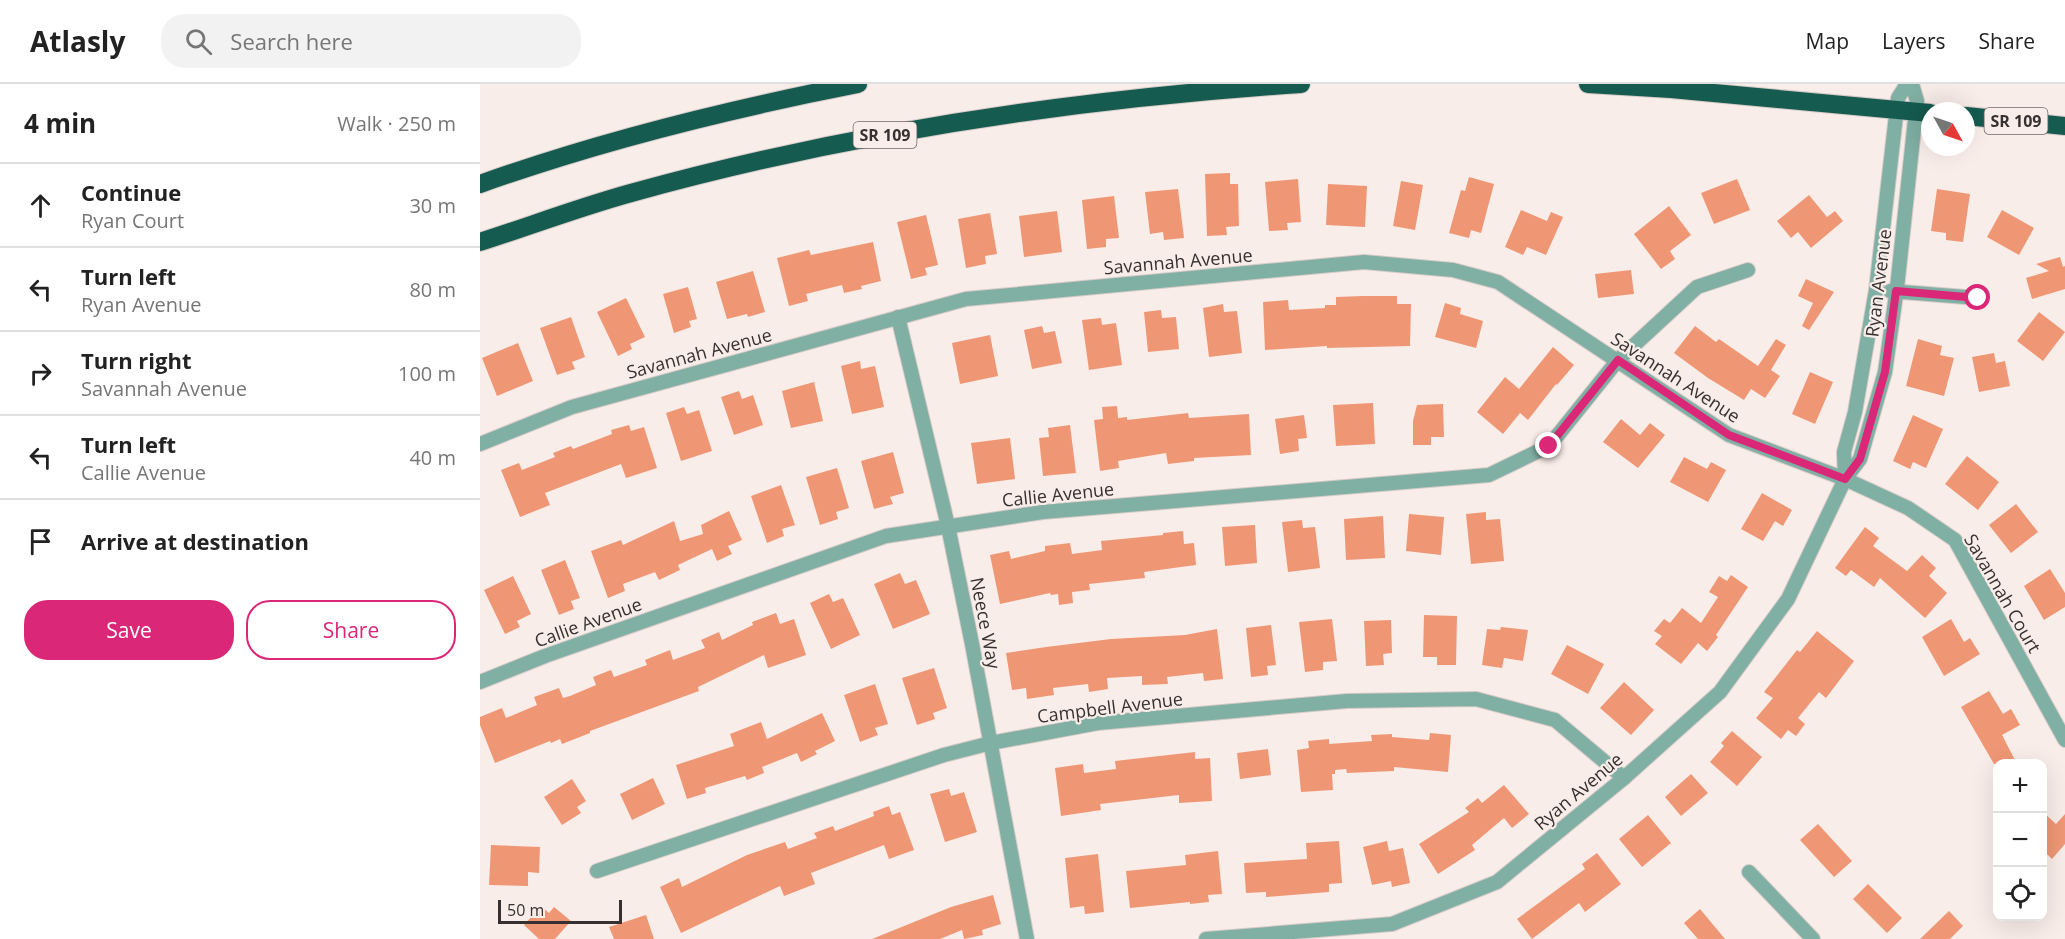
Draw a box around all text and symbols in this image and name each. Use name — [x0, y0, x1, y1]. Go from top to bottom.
search box — [161, 14, 581, 68]
text: Atlasly — [30, 22, 125, 60]
icon: search — [182, 25, 215, 58]
text: Search here — [230, 26, 353, 56]
text: Map — [1806, 27, 1849, 55]
text: Layers — [1882, 27, 1946, 55]
text: Share — [1979, 27, 2035, 55]
north arrow — [1921, 102, 1975, 156]
text: 4 min — [24, 105, 96, 141]
road number: SR 109 — [1984, 108, 2048, 134]
text: Walk · 250 m — [337, 110, 456, 137]
road number: SR 109 — [854, 122, 916, 148]
text: Continue — [81, 177, 181, 207]
icon: ahead — [24, 189, 57, 222]
text: 30 m — [409, 192, 456, 219]
text: Ryan Court — [81, 207, 184, 234]
street label: Ryan Avenue — [1859, 228, 1897, 338]
street label: Savannah Avenue — [1103, 243, 1253, 279]
text: Turn left — [81, 261, 176, 291]
icon: left — [24, 273, 57, 306]
text: 80 m — [409, 276, 456, 303]
route start — [1964, 284, 1990, 310]
text: Ryan Avenue — [81, 291, 202, 318]
street label: Savannah Avenue — [624, 322, 774, 384]
street label: Savannah Avenue — [1607, 326, 1745, 428]
text: Turn right — [81, 345, 192, 375]
icon: right — [24, 357, 57, 390]
text: 100 m — [398, 360, 456, 387]
text: Savannah Avenue — [81, 375, 247, 402]
text: Turn left — [81, 429, 176, 459]
route end — [1535, 432, 1561, 458]
icon: left — [24, 441, 57, 474]
text: 40 m — [409, 444, 456, 471]
text: Callie Avenue — [81, 459, 206, 486]
street label: Callie Avenue — [1001, 476, 1115, 512]
icon: arrive — [24, 525, 57, 558]
text: Arrive at destination — [81, 526, 309, 556]
street label: Savannah Court — [1959, 529, 2047, 657]
street label: Neece Way — [965, 575, 1007, 672]
street label: Callie Avenue — [531, 591, 645, 653]
button: Save — [24, 600, 234, 660]
button: Share — [246, 600, 456, 660]
street label: Campbell Avenue — [1036, 686, 1184, 728]
street label: Ryan Avenue — [1529, 747, 1627, 835]
map controls — [1993, 759, 2047, 921]
button: + — [1993, 759, 2047, 813]
button: − — [1993, 813, 2047, 867]
button: locate — [1993, 867, 2047, 921]
scale bar — [498, 897, 622, 924]
text: 50 m — [507, 899, 544, 921]

